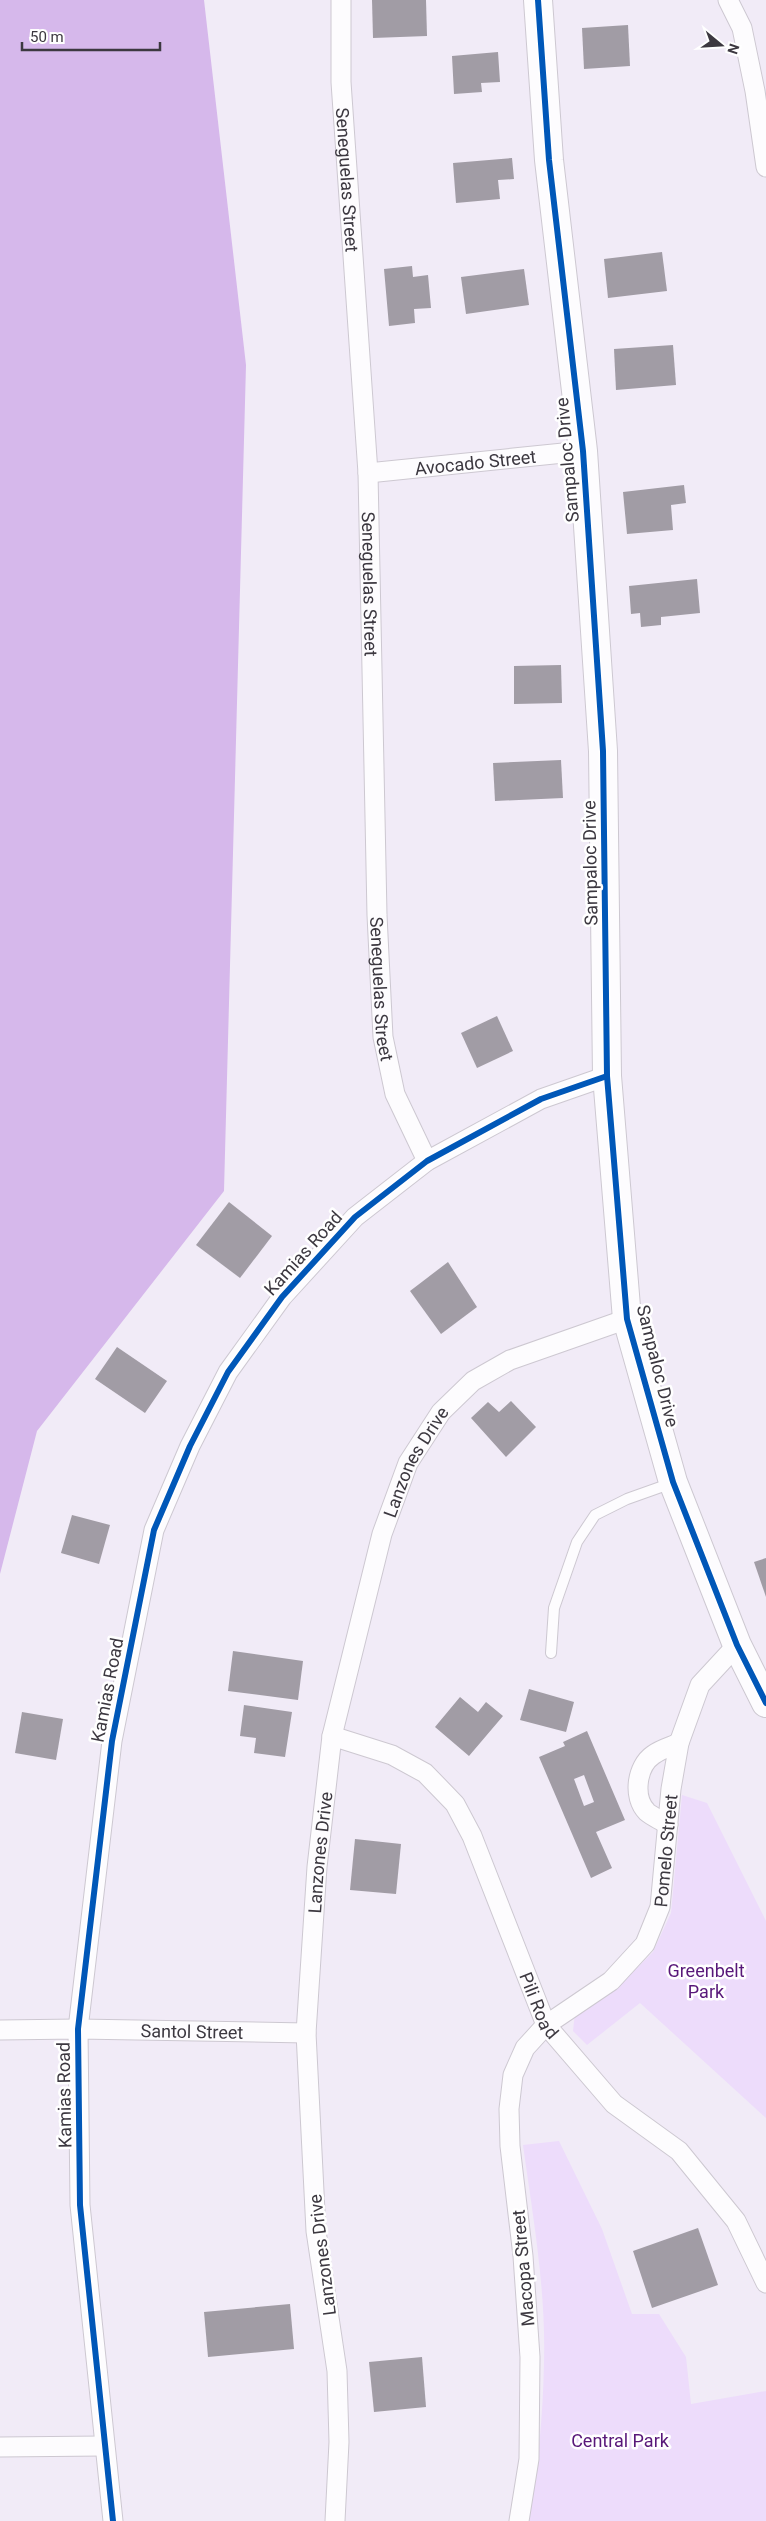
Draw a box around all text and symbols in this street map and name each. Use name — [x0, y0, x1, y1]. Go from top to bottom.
scale bar — [22, 20, 160, 52]
north arrow — [696, 20, 746, 70]
text: 50 m — [30, 28, 64, 46]
text: N — [724, 42, 743, 56]
street label: Seneguelas Street — [332, 107, 363, 253]
street label: Sampaloc Drive — [551, 397, 583, 523]
street label: Avocado Street — [414, 445, 537, 479]
street label: Seneguelas Street — [358, 511, 382, 657]
street label: Sampaloc Drive — [578, 800, 602, 926]
street label: Seneguelas Street — [367, 916, 398, 1063]
street label: Kamias Road — [260, 1207, 346, 1299]
street label: Sampaloc Drive — [633, 1303, 683, 1429]
street label: Lanzones Drive — [379, 1403, 452, 1520]
street label: Kamias Road — [87, 1636, 127, 1744]
street label: Lanzones Drive — [303, 1790, 336, 1914]
street label: Pomelo Street — [650, 1793, 681, 1908]
park label: Greenbelt Park — [667, 1960, 745, 2002]
street label: Pili Road — [516, 1969, 563, 2043]
street label: Santol Street — [140, 2020, 244, 2042]
street label: Kamias Road — [53, 2042, 75, 2148]
street label: Lanzones Drive — [304, 2193, 340, 2317]
street label: Macopa Street — [507, 2209, 539, 2327]
park label: Central Park — [571, 2430, 670, 2451]

